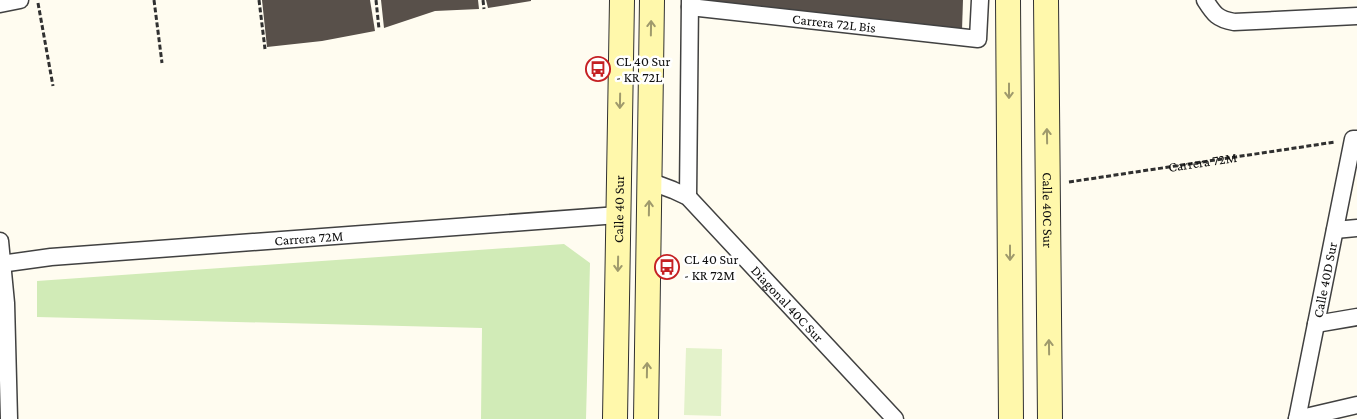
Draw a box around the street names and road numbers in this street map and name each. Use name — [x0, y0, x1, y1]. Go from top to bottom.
street label: Carrera 72L Bis — [792, 10, 877, 36]
street label: Carrera 72M — [1167, 149, 1238, 175]
street label: Calle 40C Sur — [1040, 172, 1056, 248]
street label: Calle 40 Sur — [610, 175, 627, 243]
street label: Carrera 72M — [274, 227, 344, 248]
street label: Calle 40D Sur — [1309, 240, 1340, 319]
street label: Diagonal 40C Sur — [748, 262, 827, 345]

